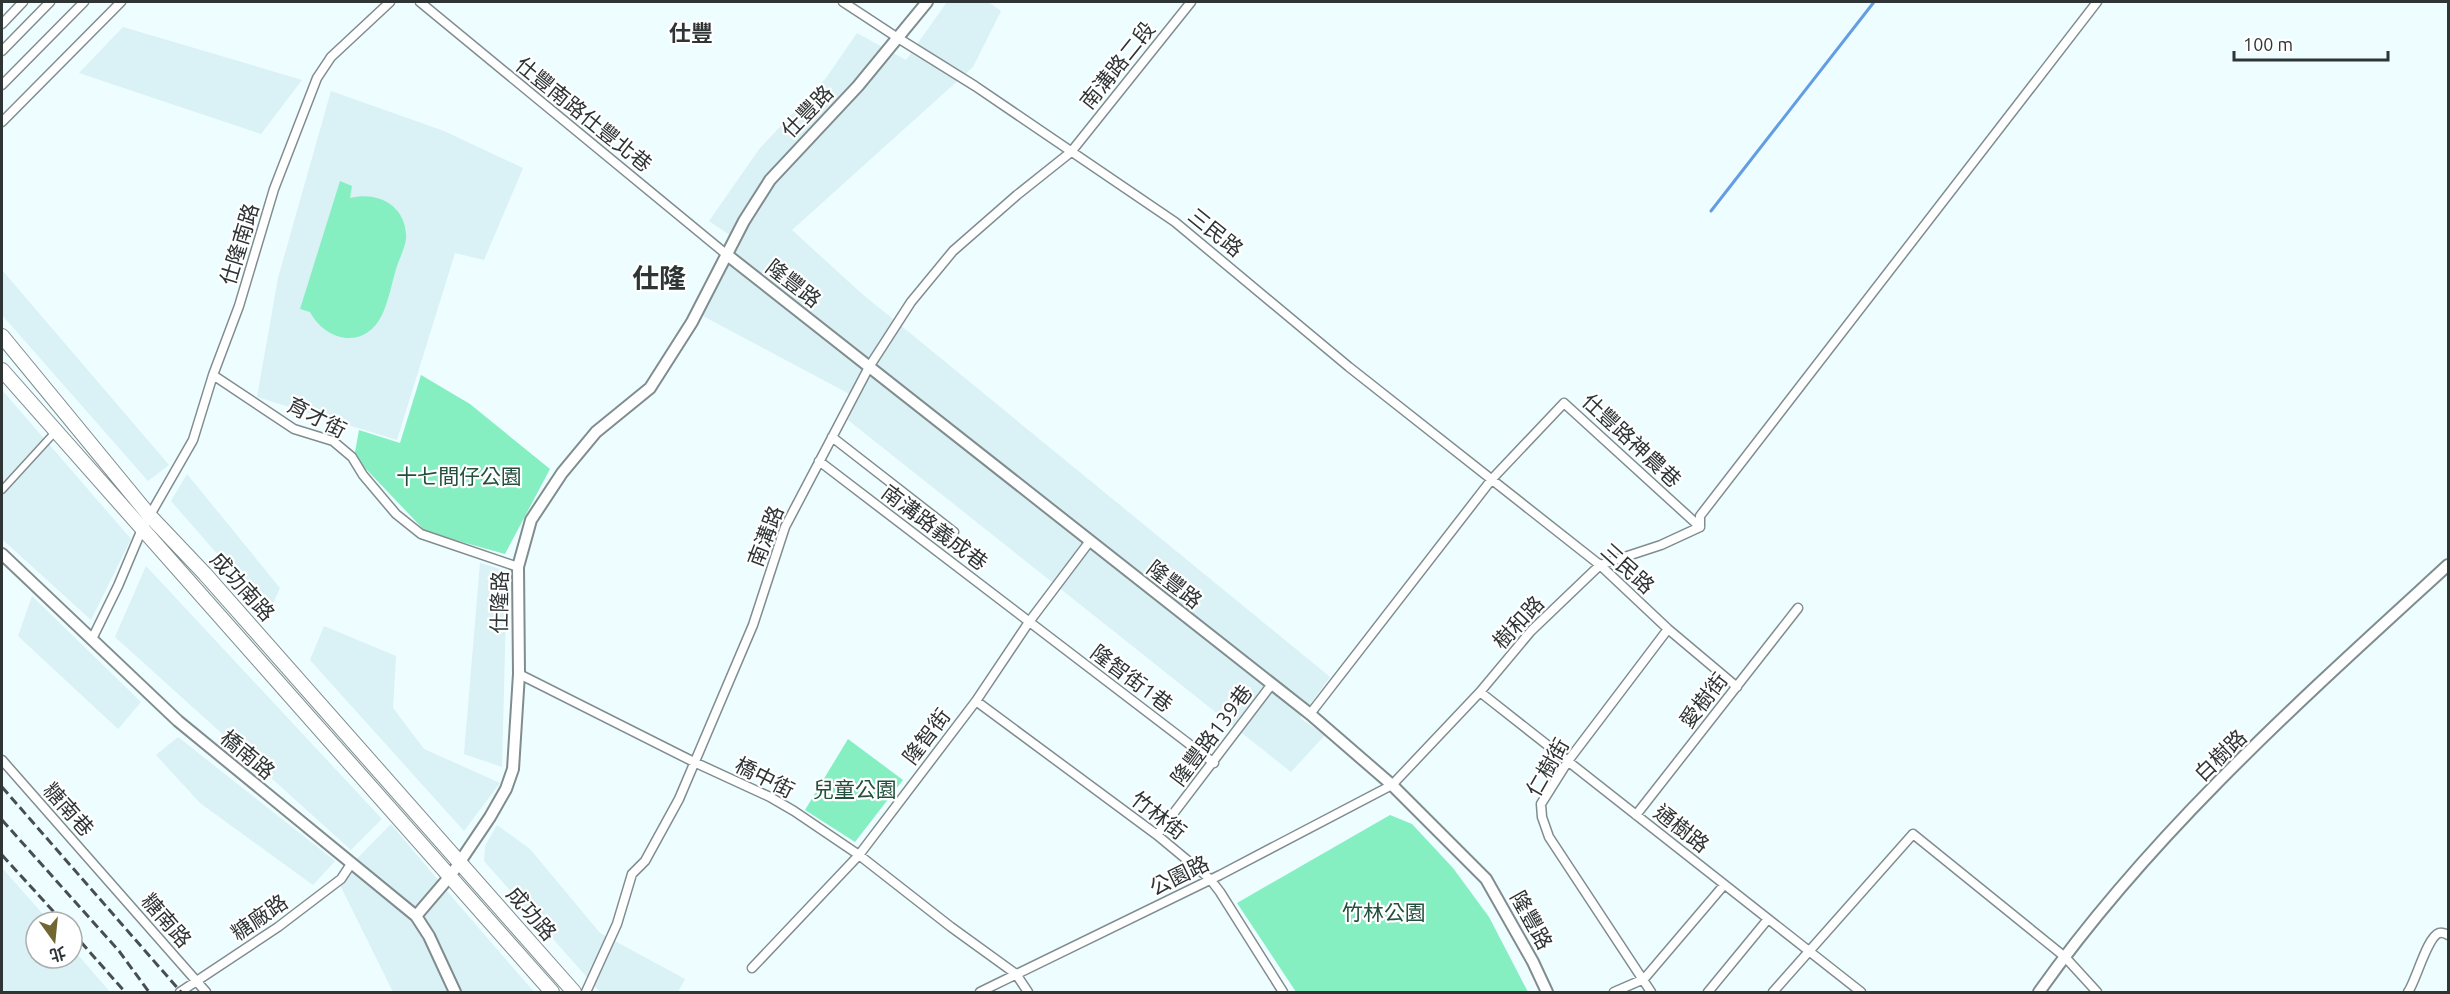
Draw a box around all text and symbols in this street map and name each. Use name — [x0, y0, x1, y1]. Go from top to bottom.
street label: 南溝路二段 — [1075, 17, 1159, 113]
district label: 仕豐 — [669, 20, 713, 45]
scale bar — [2234, 24, 2388, 62]
text: 100 m — [2243, 34, 2293, 54]
street label: 仕豐南路仕豐北巷 — [511, 52, 657, 176]
street label: 仕豐路 — [776, 80, 838, 142]
street label: 仕隆南路 — [215, 200, 263, 288]
street label: 三民路 — [1184, 203, 1248, 261]
street label: 隆豐路 — [762, 254, 826, 312]
district label: 仕隆 — [632, 263, 686, 293]
street label: 仕豐路神農巷 — [1578, 388, 1686, 492]
street label: 育才街 — [283, 392, 351, 442]
park label: 十七間仔公園 — [396, 464, 522, 488]
street label: 南溝路義成巷 — [877, 480, 993, 574]
street label: 南溝路 — [743, 502, 787, 570]
street label: 三民路 — [1597, 538, 1659, 598]
street label: 成功南路 — [206, 547, 280, 625]
street label: 隆豐路 — [1143, 555, 1207, 613]
street label: 仕隆路 — [486, 570, 512, 634]
street label: 樹和路 — [1488, 591, 1548, 653]
street label: 隆智街1巷 — [1087, 640, 1177, 716]
street label: 愛樹街 — [1674, 668, 1732, 732]
street label: 隆豐路139巷 — [1165, 680, 1257, 790]
street label: 隆智街 — [897, 704, 955, 768]
street label: 白樹路 — [2189, 724, 2251, 786]
street label: 橋南路 — [216, 725, 280, 783]
street label: 仁樹街 — [1521, 734, 1573, 800]
street label: 橋中街 — [731, 752, 799, 802]
park label: 兒童公園 — [813, 777, 897, 801]
street label: 糖南巷 — [39, 778, 99, 840]
street label: 竹林街 — [1127, 786, 1191, 844]
street label: 通樹路 — [1650, 799, 1714, 857]
street label: 公園路 — [1145, 850, 1213, 900]
street label: 成功路 — [502, 881, 562, 945]
street label: 隆豐路 — [1506, 887, 1558, 953]
street label: 糖南路 — [137, 888, 197, 952]
street label: 糖廠路 — [226, 889, 292, 945]
park label: 竹林公園 — [1342, 900, 1426, 924]
north arrow — [24, 910, 84, 970]
text: 北 — [48, 944, 68, 965]

